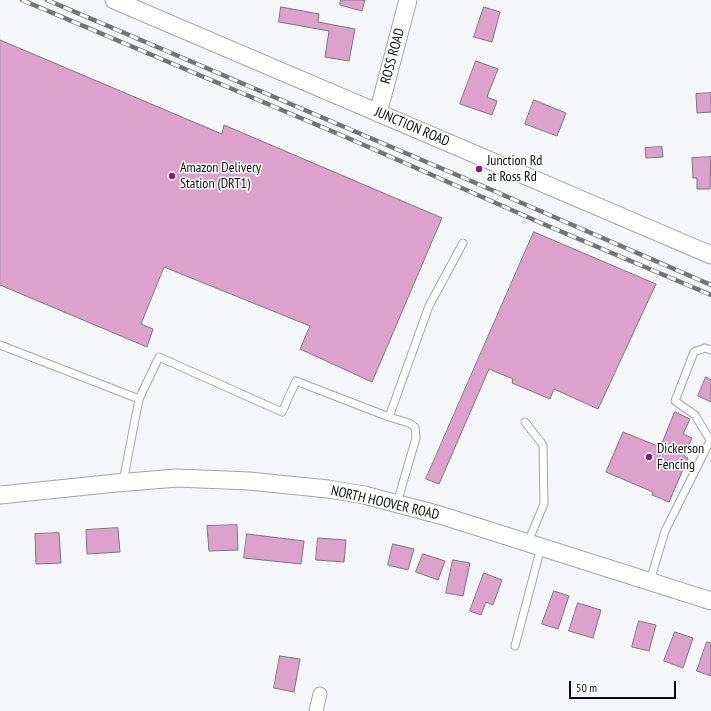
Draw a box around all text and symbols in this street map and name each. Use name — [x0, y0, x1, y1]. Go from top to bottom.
street label: ROSS ROAD — [378, 26, 408, 86]
street label: JUNCTION ROAD — [372, 104, 452, 150]
place label: Junction Rd at Ross Rd — [487, 153, 542, 186]
place label: Amazon Delivery Station (DRT1) — [180, 160, 261, 192]
marker: Junction Rd at Ross Rd — [474, 164, 484, 174]
marker: Amazon Delivery Station (DRT1) — [167, 171, 177, 181]
place label: Dickerson Fencing — [657, 441, 704, 474]
marker: Dickerson Fencing — [644, 452, 654, 462]
street label: NORTH HOOVER ROAD — [329, 482, 441, 524]
scale bar — [571, 673, 678, 699]
text: 50 m — [576, 680, 597, 695]

